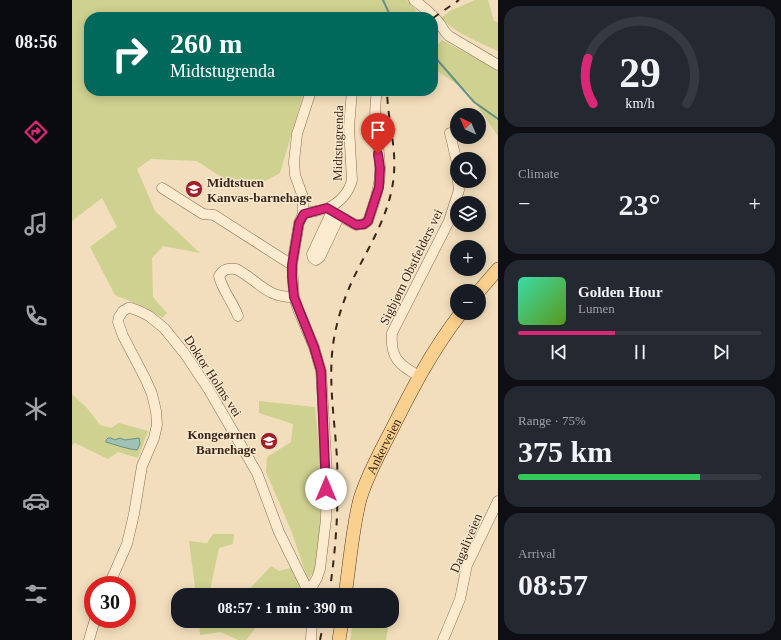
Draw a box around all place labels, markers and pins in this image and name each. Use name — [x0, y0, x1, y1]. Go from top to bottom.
pin — [361, 113, 395, 154]
place label: Midtstuen Kanvas-barnehage — [207, 175, 312, 205]
school or university icon: Midtstuen Kanvas-barnehage — [184, 179, 204, 199]
place label: Kongeørnen Barnehage — [187, 427, 257, 457]
school or university icon: Kongeørnen Barnehage — [259, 431, 279, 451]

